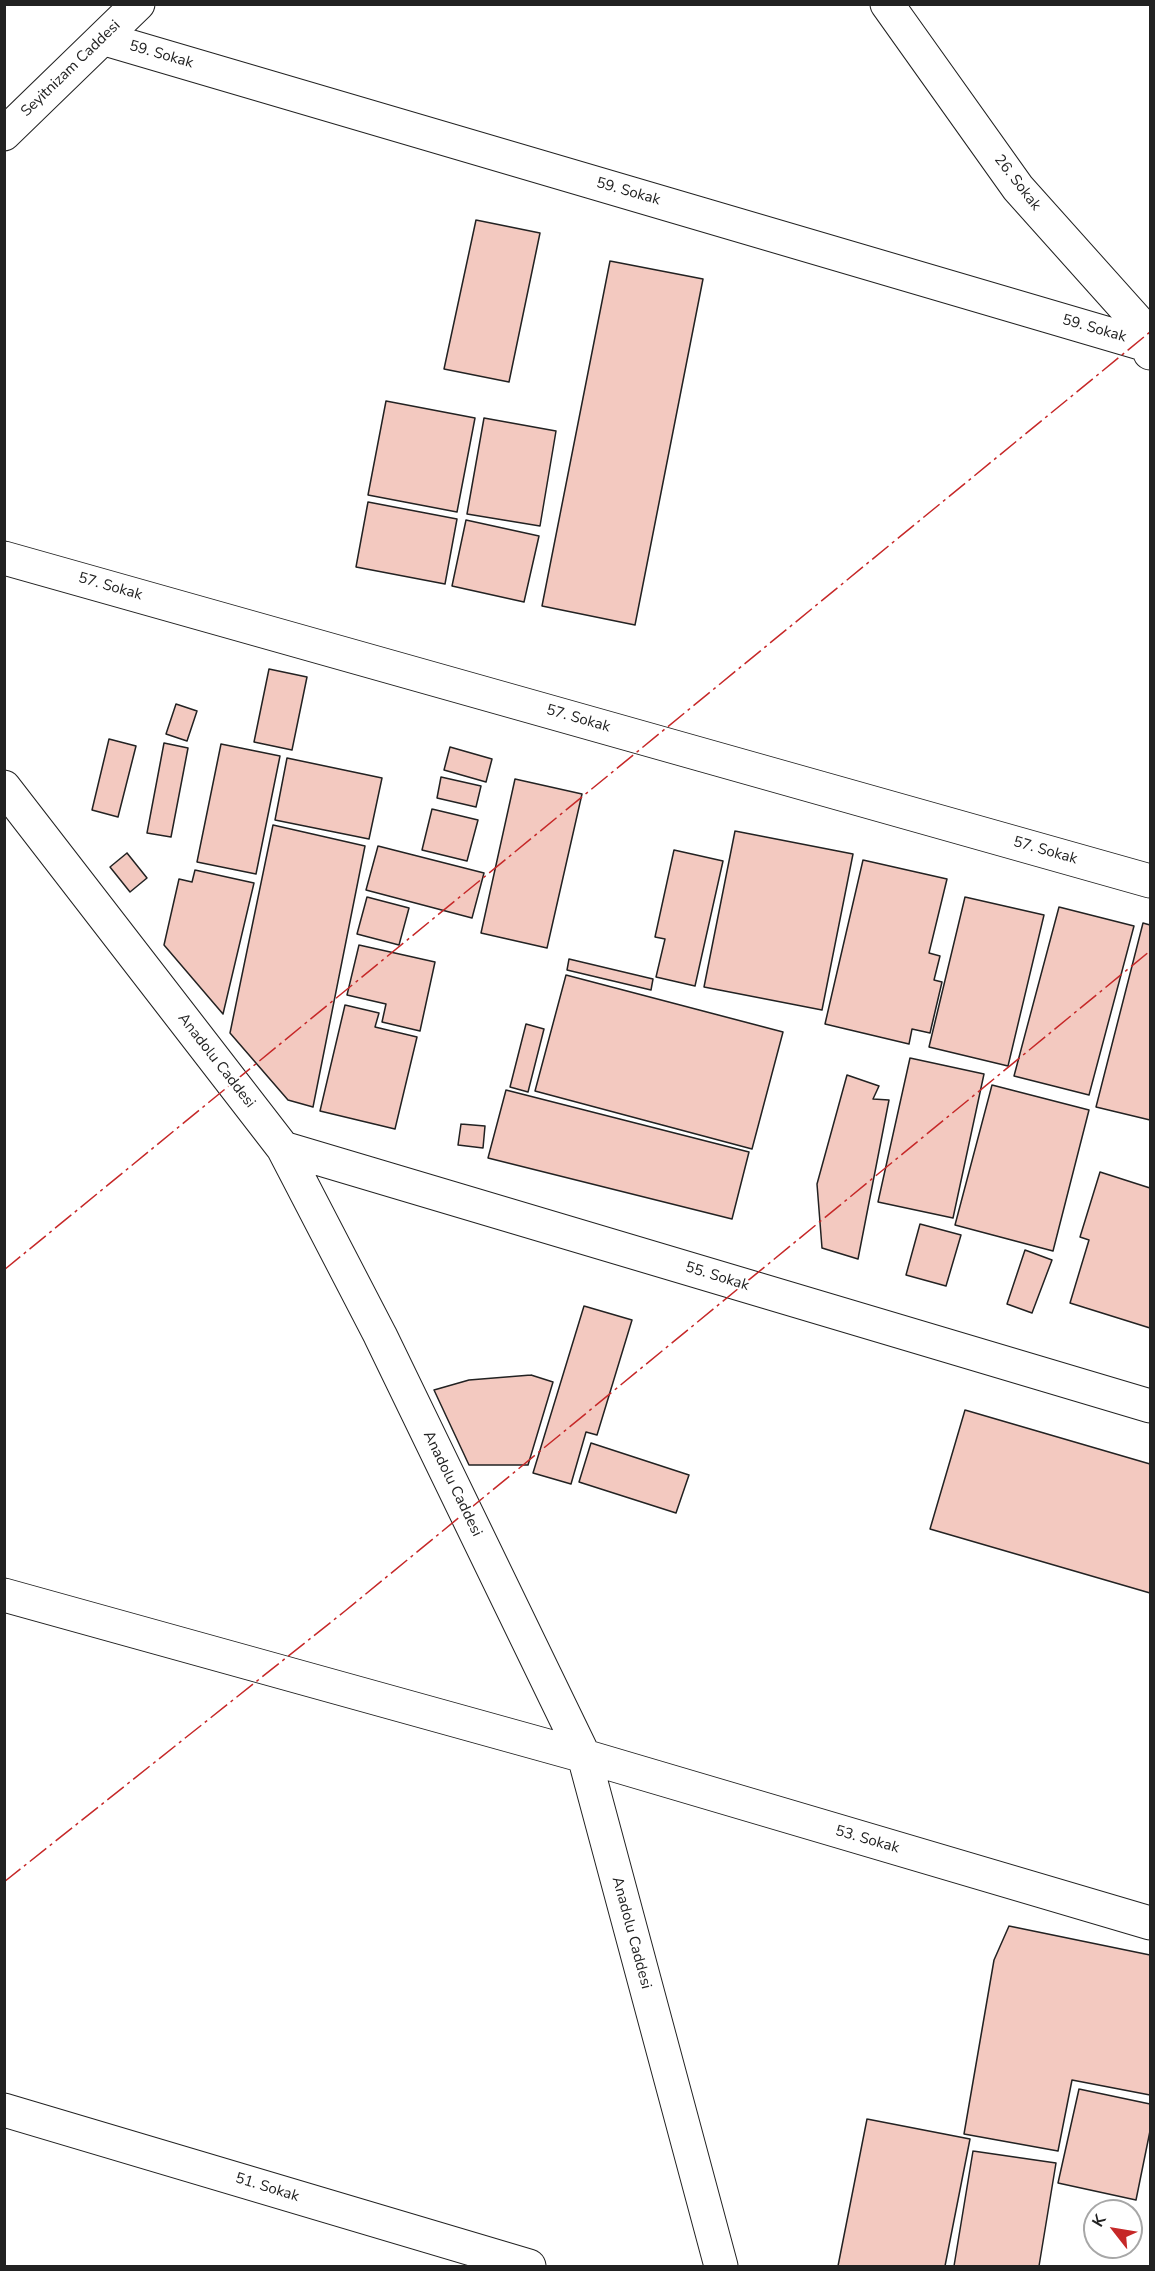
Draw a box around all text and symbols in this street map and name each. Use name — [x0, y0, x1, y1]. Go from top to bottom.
street label: Seyitnizam Caddesi — [18, 17, 124, 121]
street label: 59. Sokak — [127, 37, 195, 73]
street label: 26. Sokak — [990, 152, 1044, 214]
street label: 59. Sokak — [594, 174, 662, 210]
street label: 59. Sokak — [1060, 311, 1128, 347]
street label: 57. Sokak — [76, 569, 144, 605]
street label: 57. Sokak — [544, 701, 612, 737]
street label: 57. Sokak — [1011, 833, 1079, 869]
street label: Anadolu Caddesi — [173, 1010, 259, 1112]
street label: 55. Sokak — [683, 1259, 751, 1295]
street label: Anadolu Caddesi — [419, 1428, 485, 1540]
street label: 53. Sokak — [833, 1822, 901, 1858]
street label: Anadolu Caddesi — [607, 1875, 655, 1991]
street label: 51. Sokak — [233, 2170, 301, 2206]
north arrow — [1083, 2199, 1143, 2259]
text: K — [1087, 2211, 1111, 2231]

